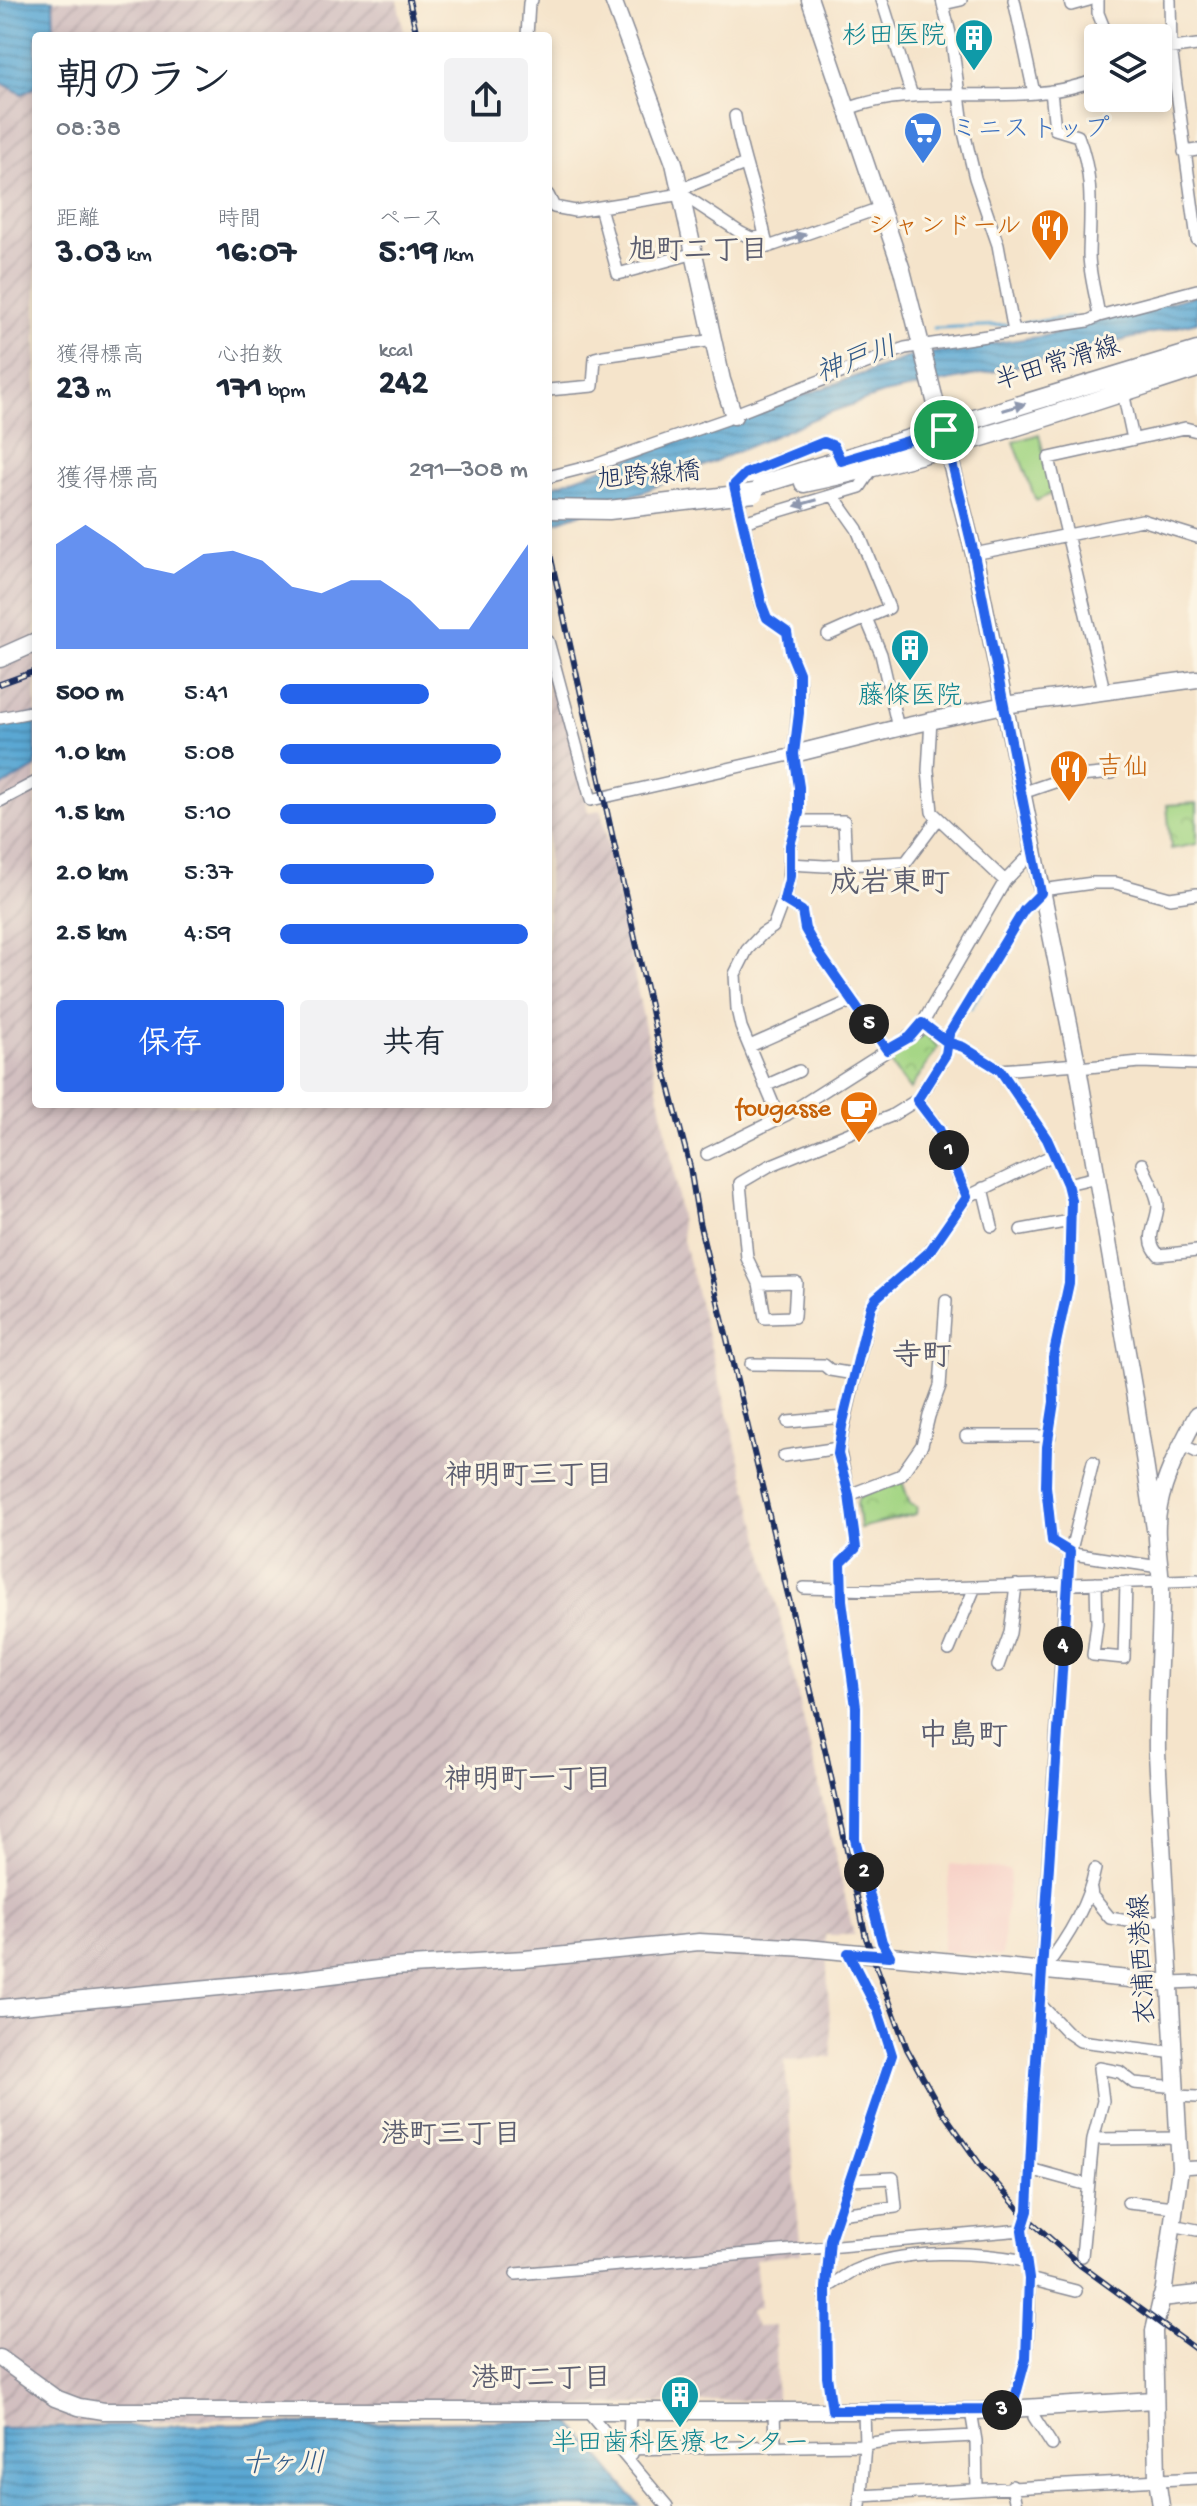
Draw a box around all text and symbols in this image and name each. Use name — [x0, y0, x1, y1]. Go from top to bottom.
building icon: 杉田医院 — [953, 17, 995, 72]
place label: 杉田医院 — [842, 22, 946, 54]
map controls — [1084, 24, 1172, 112]
button: layers — [1084, 24, 1172, 112]
button: share — [444, 58, 528, 142]
text: 朝のラン — [56, 59, 232, 111]
supermarket icon: ミニストップ — [902, 110, 944, 165]
text: 08:38 — [56, 115, 121, 146]
place label: ミニストップ — [951, 115, 1110, 147]
restaurant icon: シャンドール — [1029, 207, 1071, 262]
text: 距離 — [56, 208, 100, 234]
text: 時間 — [217, 208, 261, 234]
text: ペース — [379, 208, 443, 234]
place label: シャンドール — [868, 213, 1022, 244]
one-way arrow — [783, 231, 807, 243]
text: 3.03 — [56, 234, 121, 274]
text: 16:07 — [217, 234, 296, 274]
text: 5:19 — [379, 234, 438, 274]
district label: 旭町二丁目 — [628, 235, 768, 269]
text: km — [121, 243, 152, 269]
text: /km — [438, 243, 474, 269]
street label: 半田常滑線 — [991, 330, 1125, 400]
water label: 神戸川 — [812, 331, 902, 392]
text: kcal — [379, 339, 413, 365]
text: 獲得標高 — [56, 344, 144, 370]
text: 心拍数 — [217, 344, 283, 370]
text: 242 — [379, 365, 428, 405]
text: 23 — [56, 370, 90, 410]
text: 171 — [217, 370, 262, 410]
text: m — [90, 379, 111, 405]
text: bpm — [262, 379, 306, 405]
pin — [910, 396, 978, 464]
one-way arrow — [1002, 400, 1026, 413]
icon: arrive — [922, 408, 966, 452]
text: 291–308 m — [409, 456, 528, 487]
street label: 旭跨線橋 — [596, 457, 702, 498]
text: 獲得標高 — [56, 466, 160, 497]
one-way arrow — [794, 497, 818, 510]
building icon: 藤條医院 — [889, 627, 931, 682]
text: 500 m — [56, 679, 124, 710]
text: 5:41 — [184, 679, 229, 710]
place label: 藤條医院 — [858, 681, 962, 714]
text: 1.0 km — [56, 739, 126, 770]
text: 5:08 — [184, 739, 235, 770]
restaurant icon: 吉仙 — [1048, 748, 1090, 803]
place label: 吉仙 — [1097, 752, 1149, 785]
text: 1.5 km — [56, 799, 125, 830]
text: 5:10 — [184, 799, 231, 830]
text: 2.0 km — [56, 859, 128, 890]
text: 5:37 — [184, 859, 233, 890]
district label: 成岩東町 — [830, 866, 950, 903]
text: 2.5 km — [56, 919, 127, 950]
text: 4:59 — [184, 919, 231, 950]
button: 保存 — [56, 1000, 284, 1092]
button: 共有 — [300, 1000, 528, 1092]
pin: 5 — [849, 1004, 889, 1044]
text: 5 — [863, 1011, 875, 1037]
cafe icon: fougasse — [838, 1089, 880, 1144]
place label: fougasse — [735, 1095, 832, 1126]
pin: 1 — [929, 1130, 969, 1170]
text: 1 — [945, 1137, 953, 1163]
district label: 寺町 — [892, 1339, 952, 1376]
district label: 神明町三丁目 — [445, 1460, 613, 1494]
pin: 4 — [1043, 1626, 1083, 1666]
text: 4 — [1058, 1633, 1068, 1659]
district label: 中島町 — [918, 1718, 1008, 1756]
district label: 神明町一丁目 — [444, 1764, 612, 1798]
pin: 2 — [844, 1852, 884, 1892]
text: 2 — [859, 1859, 869, 1885]
street label: 衣浦西港線 — [1125, 1893, 1164, 2025]
district label: 港町三丁目 — [381, 2119, 521, 2153]
district label: 港町二丁目 — [471, 2363, 611, 2397]
building icon: 半田歯科医療センター — [659, 2374, 701, 2429]
pin: 3 — [982, 2390, 1022, 2430]
text: 3 — [996, 2397, 1008, 2423]
place label: 半田歯科医療センター — [551, 2428, 809, 2461]
water label: 十ヶ川 — [241, 2448, 325, 2482]

